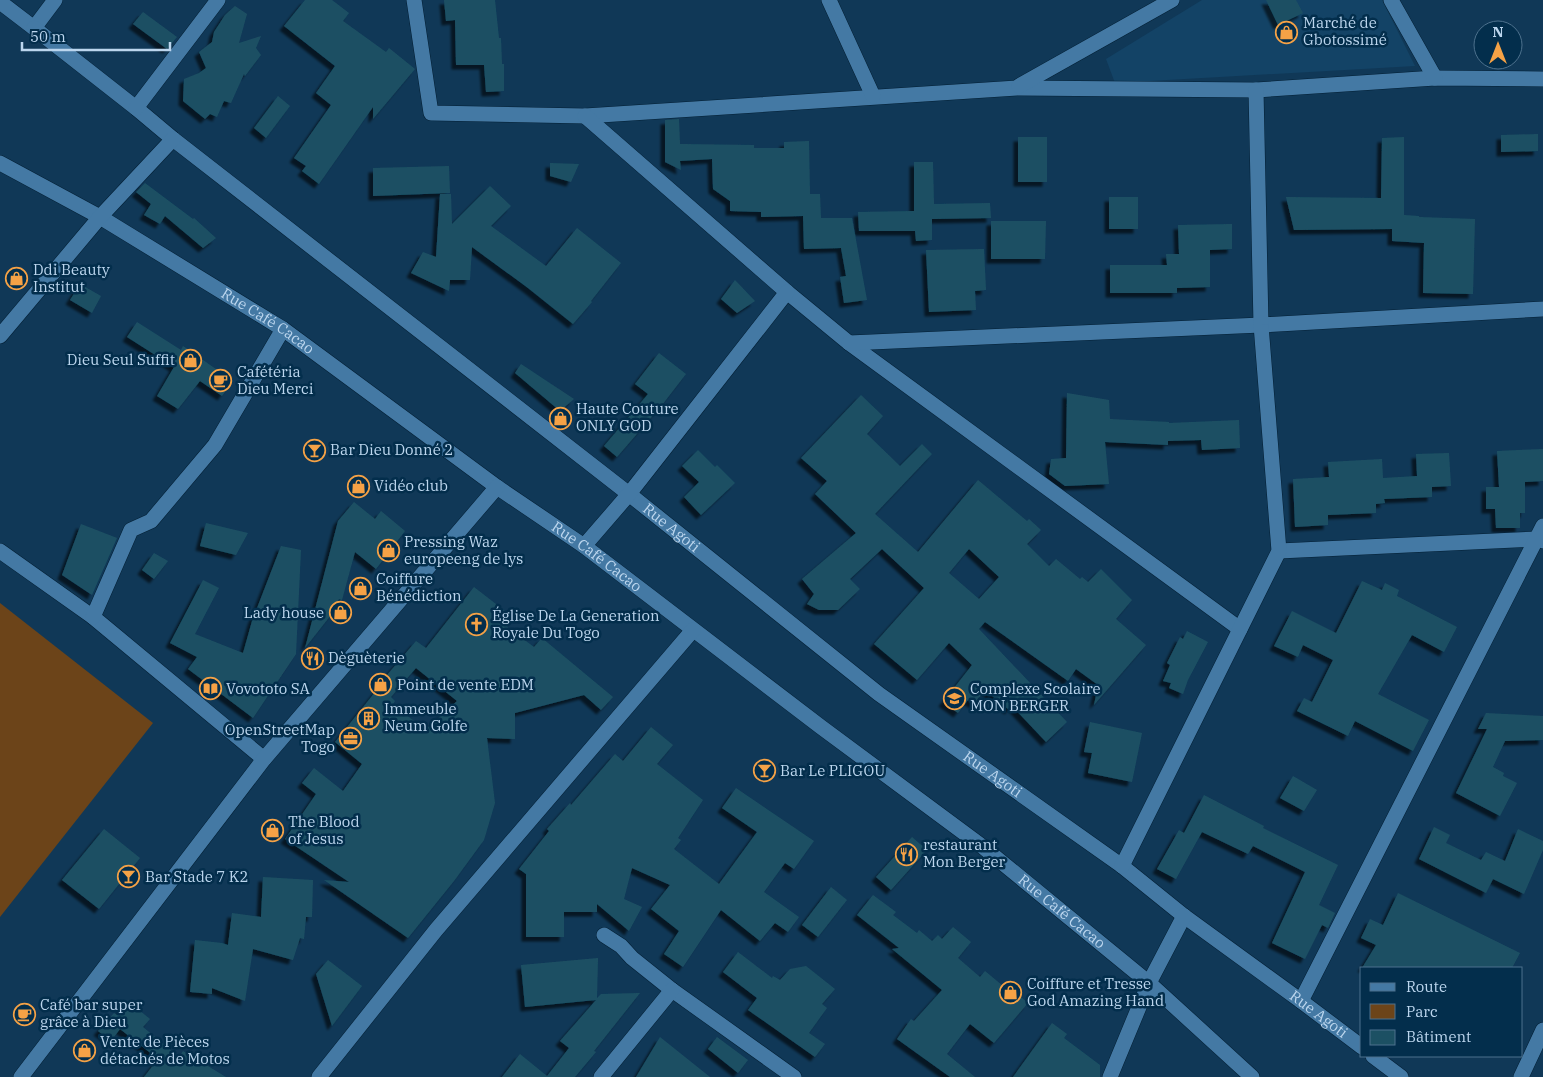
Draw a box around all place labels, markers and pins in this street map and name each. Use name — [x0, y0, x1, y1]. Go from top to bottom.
place label: Marché de Gbotossimé — [1303, 13, 1387, 49]
shop icon: Marché de Gbotossimé — [1275, 20, 1299, 44]
place label: Ddi Beauty Institut — [33, 260, 110, 296]
shop icon: Ddi Beauty Institut — [5, 267, 29, 291]
shop icon: Dieu Seul Suffit — [179, 348, 203, 372]
place label: Dieu Seul Suffit — [67, 350, 175, 369]
place label: Cafétéria Dieu Merci — [237, 362, 314, 398]
cafe icon: Cafétéria Dieu Merci — [209, 369, 233, 393]
place label: Haute Couture ONLY GOD — [576, 399, 679, 435]
shop icon: Haute Couture ONLY GOD — [548, 406, 572, 430]
bar icon: Bar Dieu Donné 2 — [302, 438, 326, 462]
place label: Bar Dieu Donné 2 — [330, 440, 453, 459]
shop icon: Vidéo club — [346, 474, 370, 498]
place label: Vidéo club — [374, 476, 448, 495]
place label: Pressing Waz europeeng de lys — [404, 532, 523, 568]
shop icon: Pressing Waz europeeng de lys — [376, 539, 400, 563]
place label: Coiffure Bénédiction — [376, 569, 462, 605]
shop icon: Coiffure Bénédiction — [348, 576, 372, 600]
shop icon: Lady house — [328, 601, 352, 625]
place label: Lady house — [244, 603, 324, 622]
place label: Église De La Generation Royale Du Togo — [492, 606, 660, 642]
church icon: Église De La Generation Royale Du Togo — [464, 613, 488, 637]
restaurant icon: Dèguèterie — [300, 646, 324, 670]
place label: Dèguèterie — [328, 648, 405, 667]
shop icon: Point de vente EDM — [369, 673, 393, 697]
place label: Point de vente EDM — [397, 675, 534, 694]
library icon: Vovototo SA — [198, 677, 222, 701]
place label: Vovototo SA — [226, 679, 310, 698]
place label: Complexe Scolaire MON BERGER — [970, 679, 1101, 715]
school or university icon: Complexe Scolaire MON BERGER — [942, 686, 966, 710]
place label: Immeuble Neum Golfe — [384, 699, 468, 735]
building icon: Immeuble Neum Golfe — [356, 706, 380, 730]
place label: OpenStreetMap Togo — [225, 720, 335, 756]
office icon: OpenStreetMap Togo — [339, 727, 363, 751]
bar icon: Bar Le PLIGOU — [752, 759, 776, 783]
place label: Bar Le PLIGOU — [780, 761, 885, 780]
place label: The Blood of Jesus — [288, 812, 360, 848]
shop icon: The Blood of Jesus — [260, 819, 284, 843]
place label: restaurant Mon Berger — [923, 835, 1005, 871]
restaurant icon: restaurant Mon Berger — [895, 842, 919, 866]
bar icon: Bar Stade 7 K2 — [117, 865, 141, 889]
place label: Bar Stade 7 K2 — [145, 867, 248, 886]
place label: Coiffure et Tresse God Amazing Hand — [1027, 974, 1164, 1010]
shop icon: Coiffure et Tresse God Amazing Hand — [999, 981, 1023, 1005]
place label: Café bar super grâce à Dieu — [40, 995, 143, 1031]
cafe icon: Café bar super grâce à Dieu — [12, 1002, 36, 1026]
place label: Vente de Pièces détachés de Motos — [100, 1032, 230, 1068]
shop icon: Vente de Pièces détachés de Motos — [72, 1039, 96, 1063]

